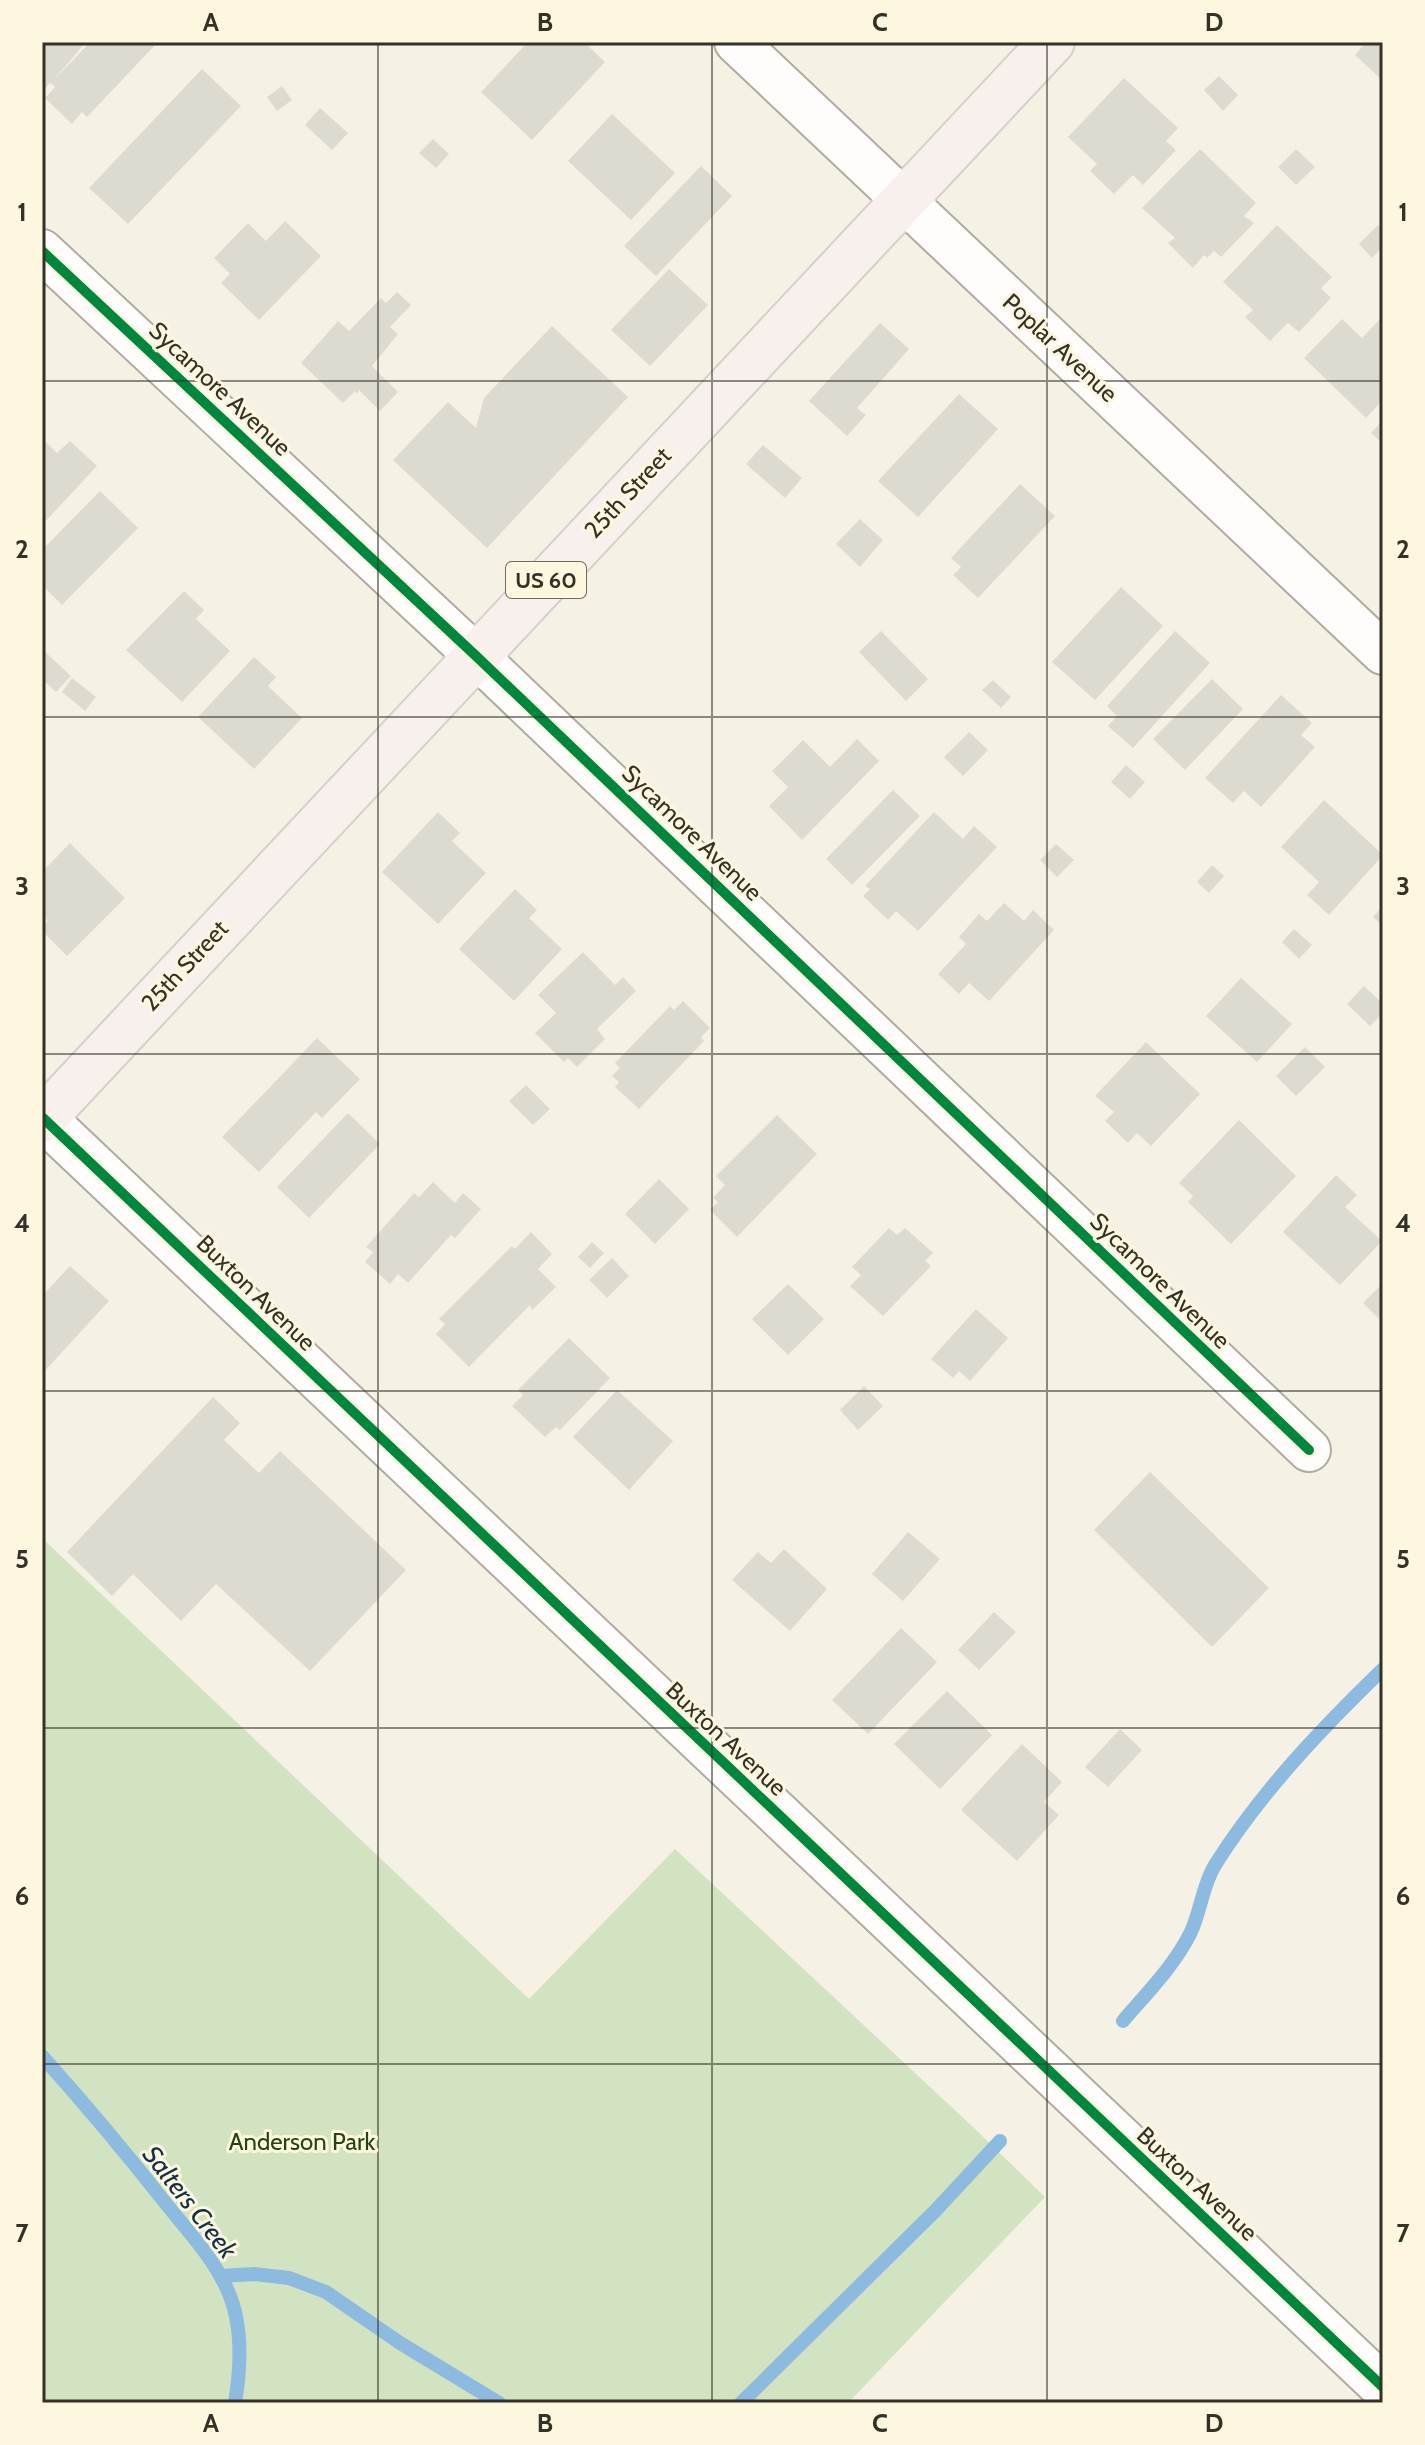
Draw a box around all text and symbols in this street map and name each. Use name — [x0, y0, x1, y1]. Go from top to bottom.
text: A — [203, 6, 220, 38]
text: B — [537, 6, 553, 38]
text: C — [872, 6, 888, 38]
text: D — [1205, 6, 1223, 38]
text: 1 — [17, 196, 27, 228]
text: 1 — [1398, 196, 1408, 228]
street label: Poplar Avenue — [997, 287, 1124, 408]
street label: Sycamore Avenue — [143, 316, 297, 462]
street label: 25th Street — [578, 441, 677, 544]
text: 2 — [15, 533, 29, 565]
text: 2 — [1396, 533, 1410, 565]
road number: US 60 — [506, 562, 586, 598]
street label: Sycamore Avenue — [616, 759, 768, 907]
text: 3 — [15, 870, 29, 902]
text: 3 — [1396, 870, 1410, 902]
street label: 25th Street — [135, 914, 234, 1017]
text: 4 — [14, 1207, 30, 1239]
street label: Sycamore Avenue — [1084, 1207, 1236, 1355]
text: 4 — [1395, 1207, 1411, 1239]
street label: Buxton Avenue — [191, 1229, 322, 1357]
text: 5 — [15, 1543, 29, 1575]
text: 5 — [1396, 1543, 1410, 1575]
street label: Buxton Avenue — [660, 1675, 793, 1802]
text: 6 — [15, 1880, 29, 1912]
text: 6 — [1396, 1880, 1410, 1912]
street label: Buxton Avenue — [1131, 2120, 1264, 2247]
park label: Anderson Park — [229, 2127, 376, 2156]
water label: Salters Creek — [136, 2139, 245, 2266]
text: 7 — [15, 2217, 29, 2249]
text: 7 — [1396, 2217, 1410, 2249]
text: A — [203, 2407, 220, 2439]
text: B — [537, 2407, 553, 2439]
text: C — [872, 2407, 888, 2439]
text: D — [1205, 2407, 1223, 2439]

